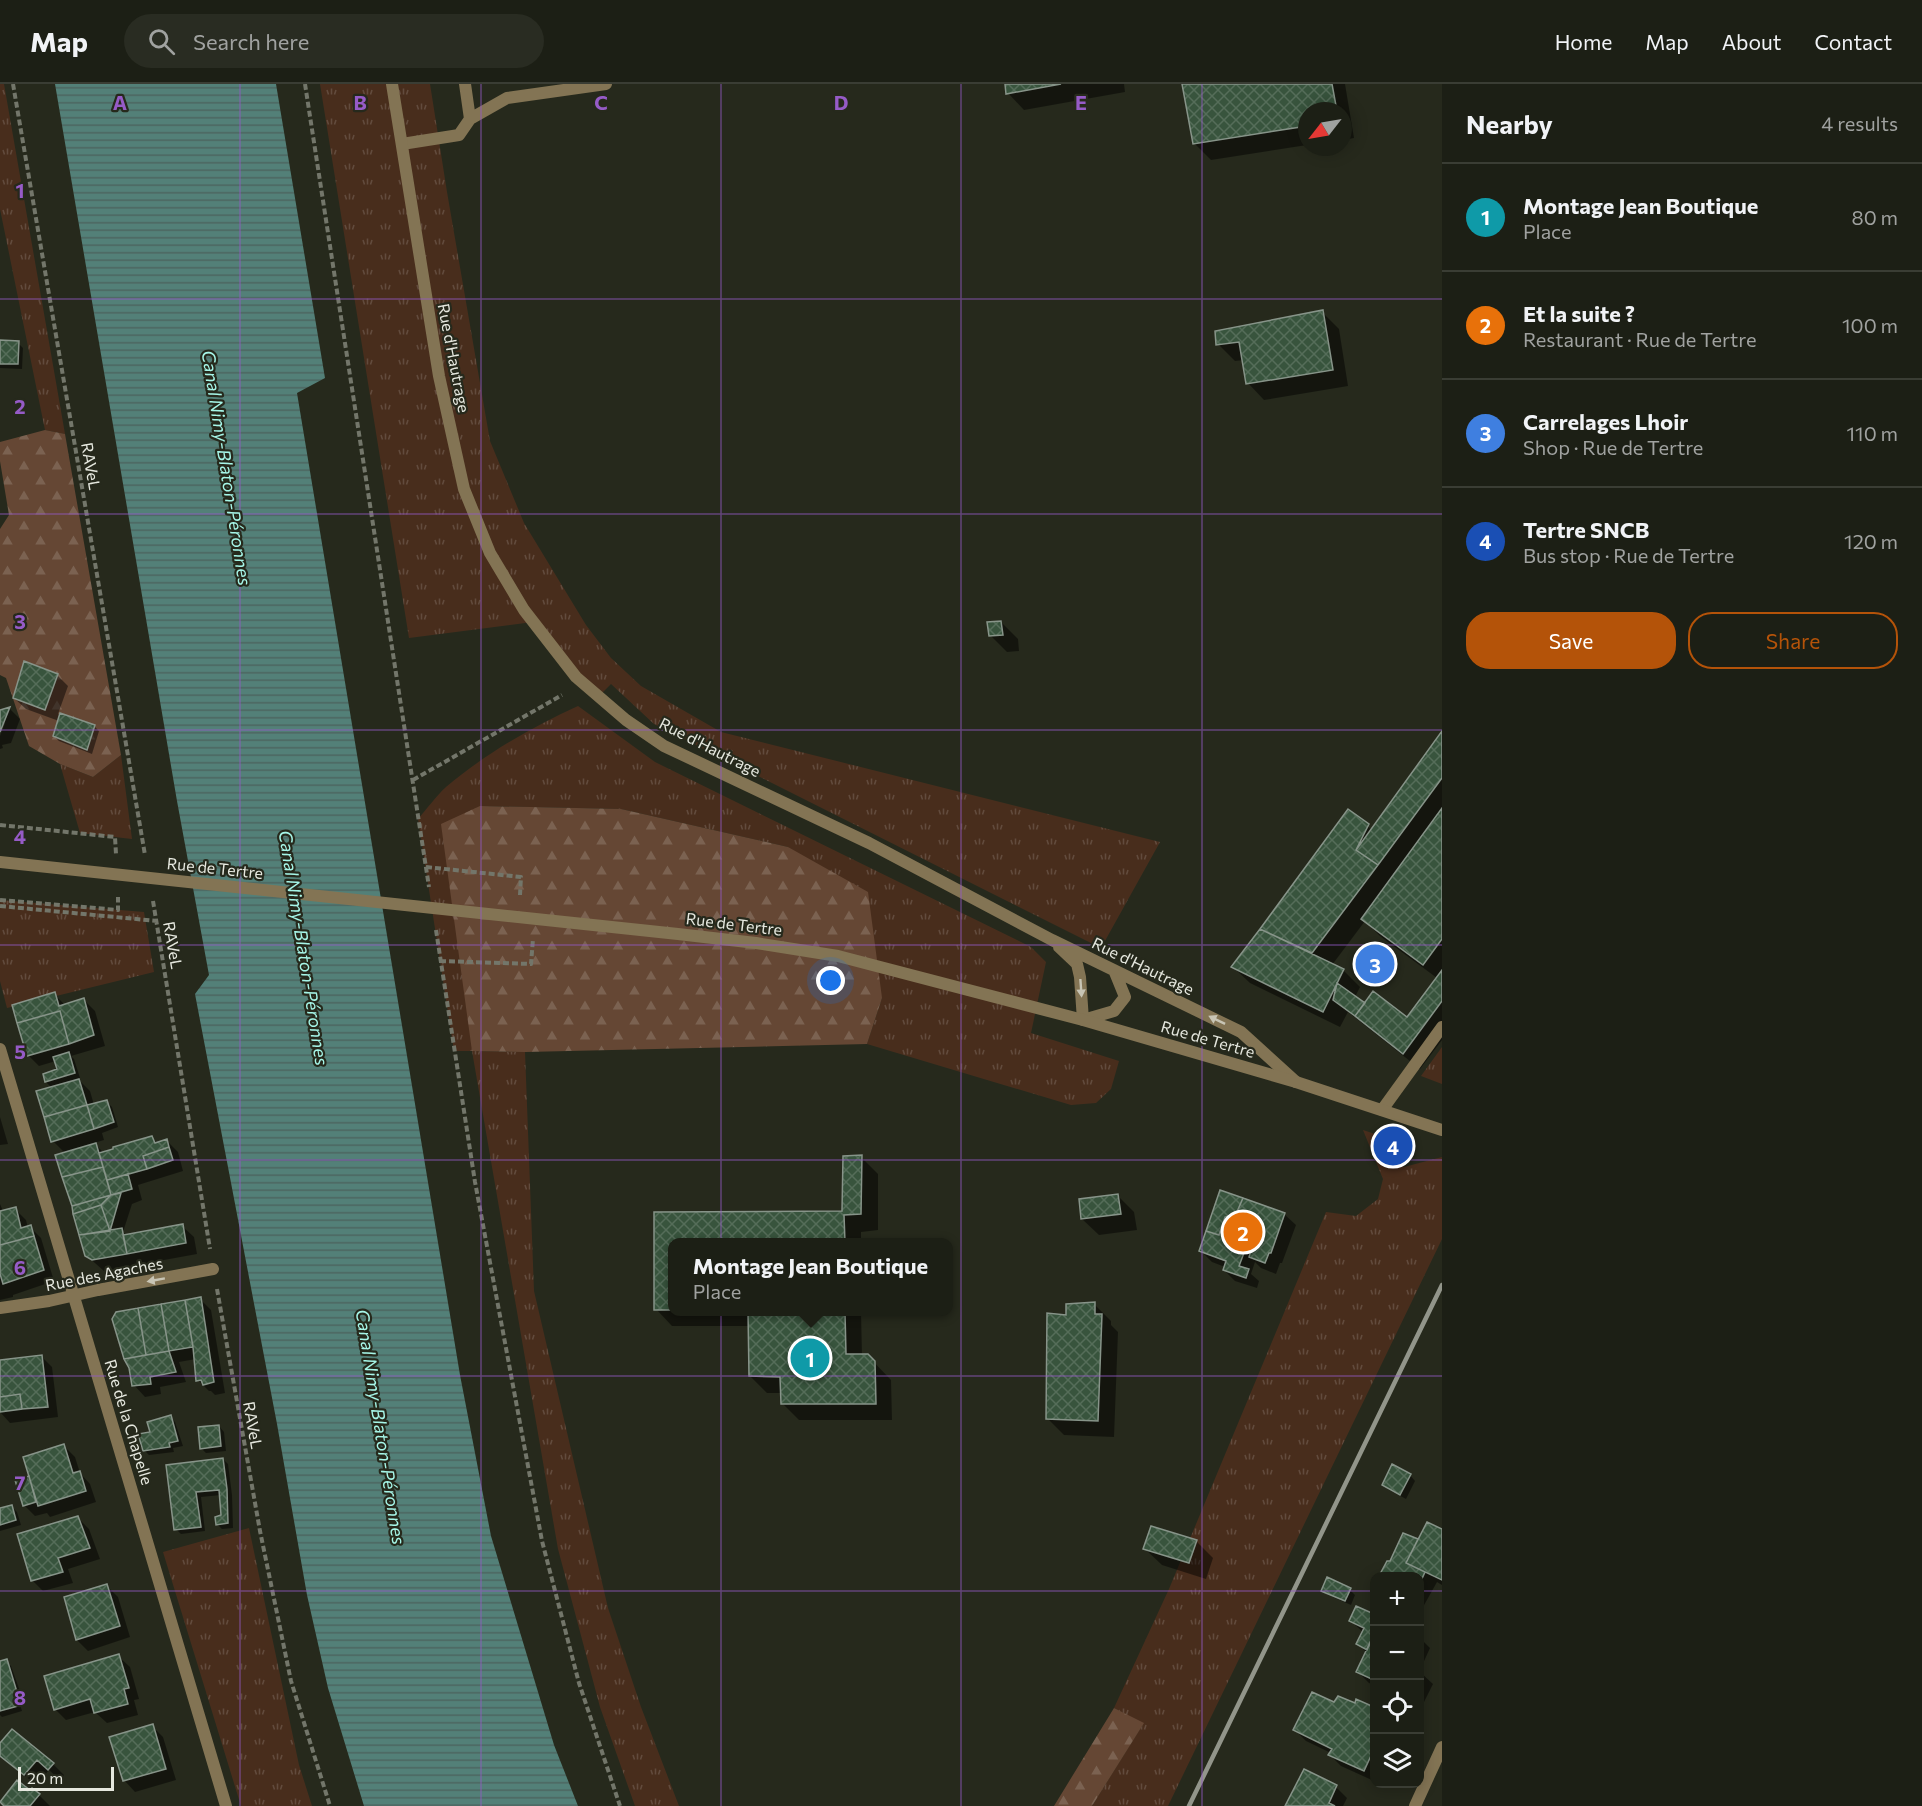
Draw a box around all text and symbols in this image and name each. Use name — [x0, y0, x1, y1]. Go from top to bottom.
search box — [124, 14, 544, 68]
text: Map — [30, 24, 88, 58]
icon: search — [145, 25, 178, 58]
text: Search here — [193, 28, 309, 55]
text: Home — [1555, 29, 1612, 54]
text: Map — [1645, 29, 1689, 54]
text: About — [1722, 29, 1781, 54]
text: Contact — [1814, 29, 1892, 54]
text: A — [113, 90, 127, 114]
text: B — [353, 90, 367, 114]
text: C — [594, 90, 608, 114]
text: D — [834, 90, 848, 114]
text: E — [1075, 90, 1087, 114]
north arrow — [1298, 102, 1352, 156]
text: Nearby — [1466, 108, 1553, 139]
text: 4 results — [1821, 111, 1898, 135]
text: 1 — [15, 178, 25, 202]
text: Montage Jean Boutique — [1523, 192, 1758, 219]
text: 1 — [1481, 205, 1490, 229]
text: 80 m — [1852, 205, 1898, 229]
text: Place — [1523, 219, 1572, 243]
text: Et la suite ? — [1523, 300, 1635, 327]
street label: Rue d'Hautrage — [435, 302, 474, 414]
text: 2 — [1480, 313, 1491, 337]
text: 100 m — [1842, 313, 1898, 337]
text: Restaurant · Rue de Tertre — [1523, 327, 1756, 351]
water label: Canal Nimy-Blaton-Péronnes — [198, 349, 256, 587]
text: 2 — [14, 394, 26, 418]
text: Carrelages Lhoir — [1523, 408, 1688, 435]
text: 3 — [1480, 421, 1491, 445]
text: 110 m — [1847, 421, 1898, 445]
text: Shop · Rue de Tertre — [1523, 435, 1703, 459]
street label: RAVeL — [78, 441, 105, 491]
text: Tertre SNCB — [1523, 516, 1649, 543]
text: 4 — [1479, 529, 1492, 553]
text: 120 m — [1844, 529, 1898, 553]
text: Bus stop · Rue de Tertre — [1523, 543, 1734, 567]
text: 3 — [14, 609, 26, 633]
button: Save — [1466, 612, 1676, 669]
button: Share — [1688, 612, 1898, 669]
street label: Rue d'Hautrage — [656, 713, 764, 780]
text: 4 — [14, 824, 26, 848]
water label: Canal Nimy-Blaton-Péronnes — [275, 829, 333, 1067]
street label: Rue de Tertre — [166, 853, 264, 882]
street label: Rue de Tertre — [685, 908, 783, 939]
street label: RAVeL — [160, 920, 187, 970]
street label: Rue d'Hautrage — [1089, 933, 1197, 998]
pin: 3 — [1356, 942, 1394, 986]
your location — [816, 966, 845, 995]
one-way arrow — [1076, 978, 1086, 997]
street label: Rue de Tertre — [1159, 1016, 1257, 1061]
one-way arrow — [1209, 1016, 1226, 1025]
text: 5 — [14, 1039, 26, 1063]
pin: 4 — [1374, 1124, 1412, 1168]
pin: 2 — [1224, 1210, 1262, 1254]
popup — [668, 1238, 953, 1316]
text: Montage Jean Boutique — [693, 1252, 928, 1279]
street label: Rue des Agaches — [43, 1253, 164, 1294]
text: 6 — [14, 1255, 26, 1279]
one-way arrow — [146, 1276, 165, 1285]
text: Place — [693, 1279, 741, 1303]
water label: Canal Nimy-Blaton-Péronnes — [352, 1308, 410, 1546]
pin: 1 — [790, 1336, 830, 1380]
street label: Rue de la Chapelle — [101, 1357, 158, 1487]
street label: RAVeL — [240, 1400, 267, 1450]
text: 7 — [15, 1470, 26, 1494]
map controls — [1370, 1572, 1424, 1788]
button: + — [1370, 1572, 1424, 1626]
button: − — [1370, 1626, 1424, 1680]
button: locate — [1370, 1680, 1424, 1734]
text: 8 — [14, 1685, 26, 1709]
button: layers — [1370, 1734, 1424, 1788]
scale bar — [18, 1764, 114, 1792]
text: 20 m — [27, 1768, 63, 1787]

